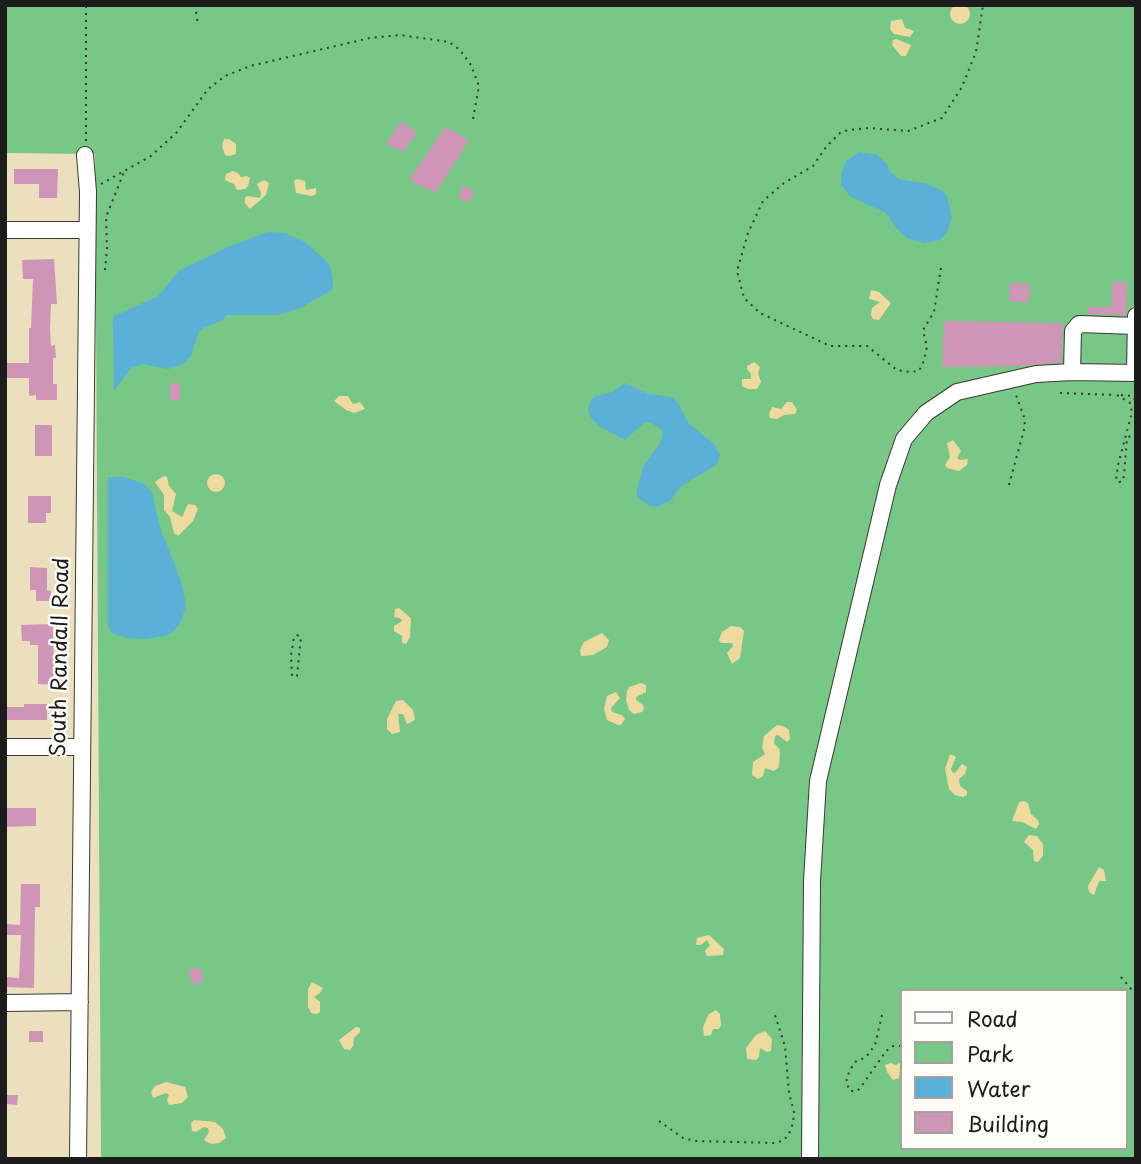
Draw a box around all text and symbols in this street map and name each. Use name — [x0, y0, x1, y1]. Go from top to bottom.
street label: South Randall Road — [47, 557, 75, 757]
legend — [900, 989, 1127, 1150]
text: Road — [967, 1002, 1018, 1034]
text: Park — [967, 1037, 1014, 1069]
text: Water — [967, 1072, 1030, 1104]
text: Building — [967, 1107, 1049, 1139]

